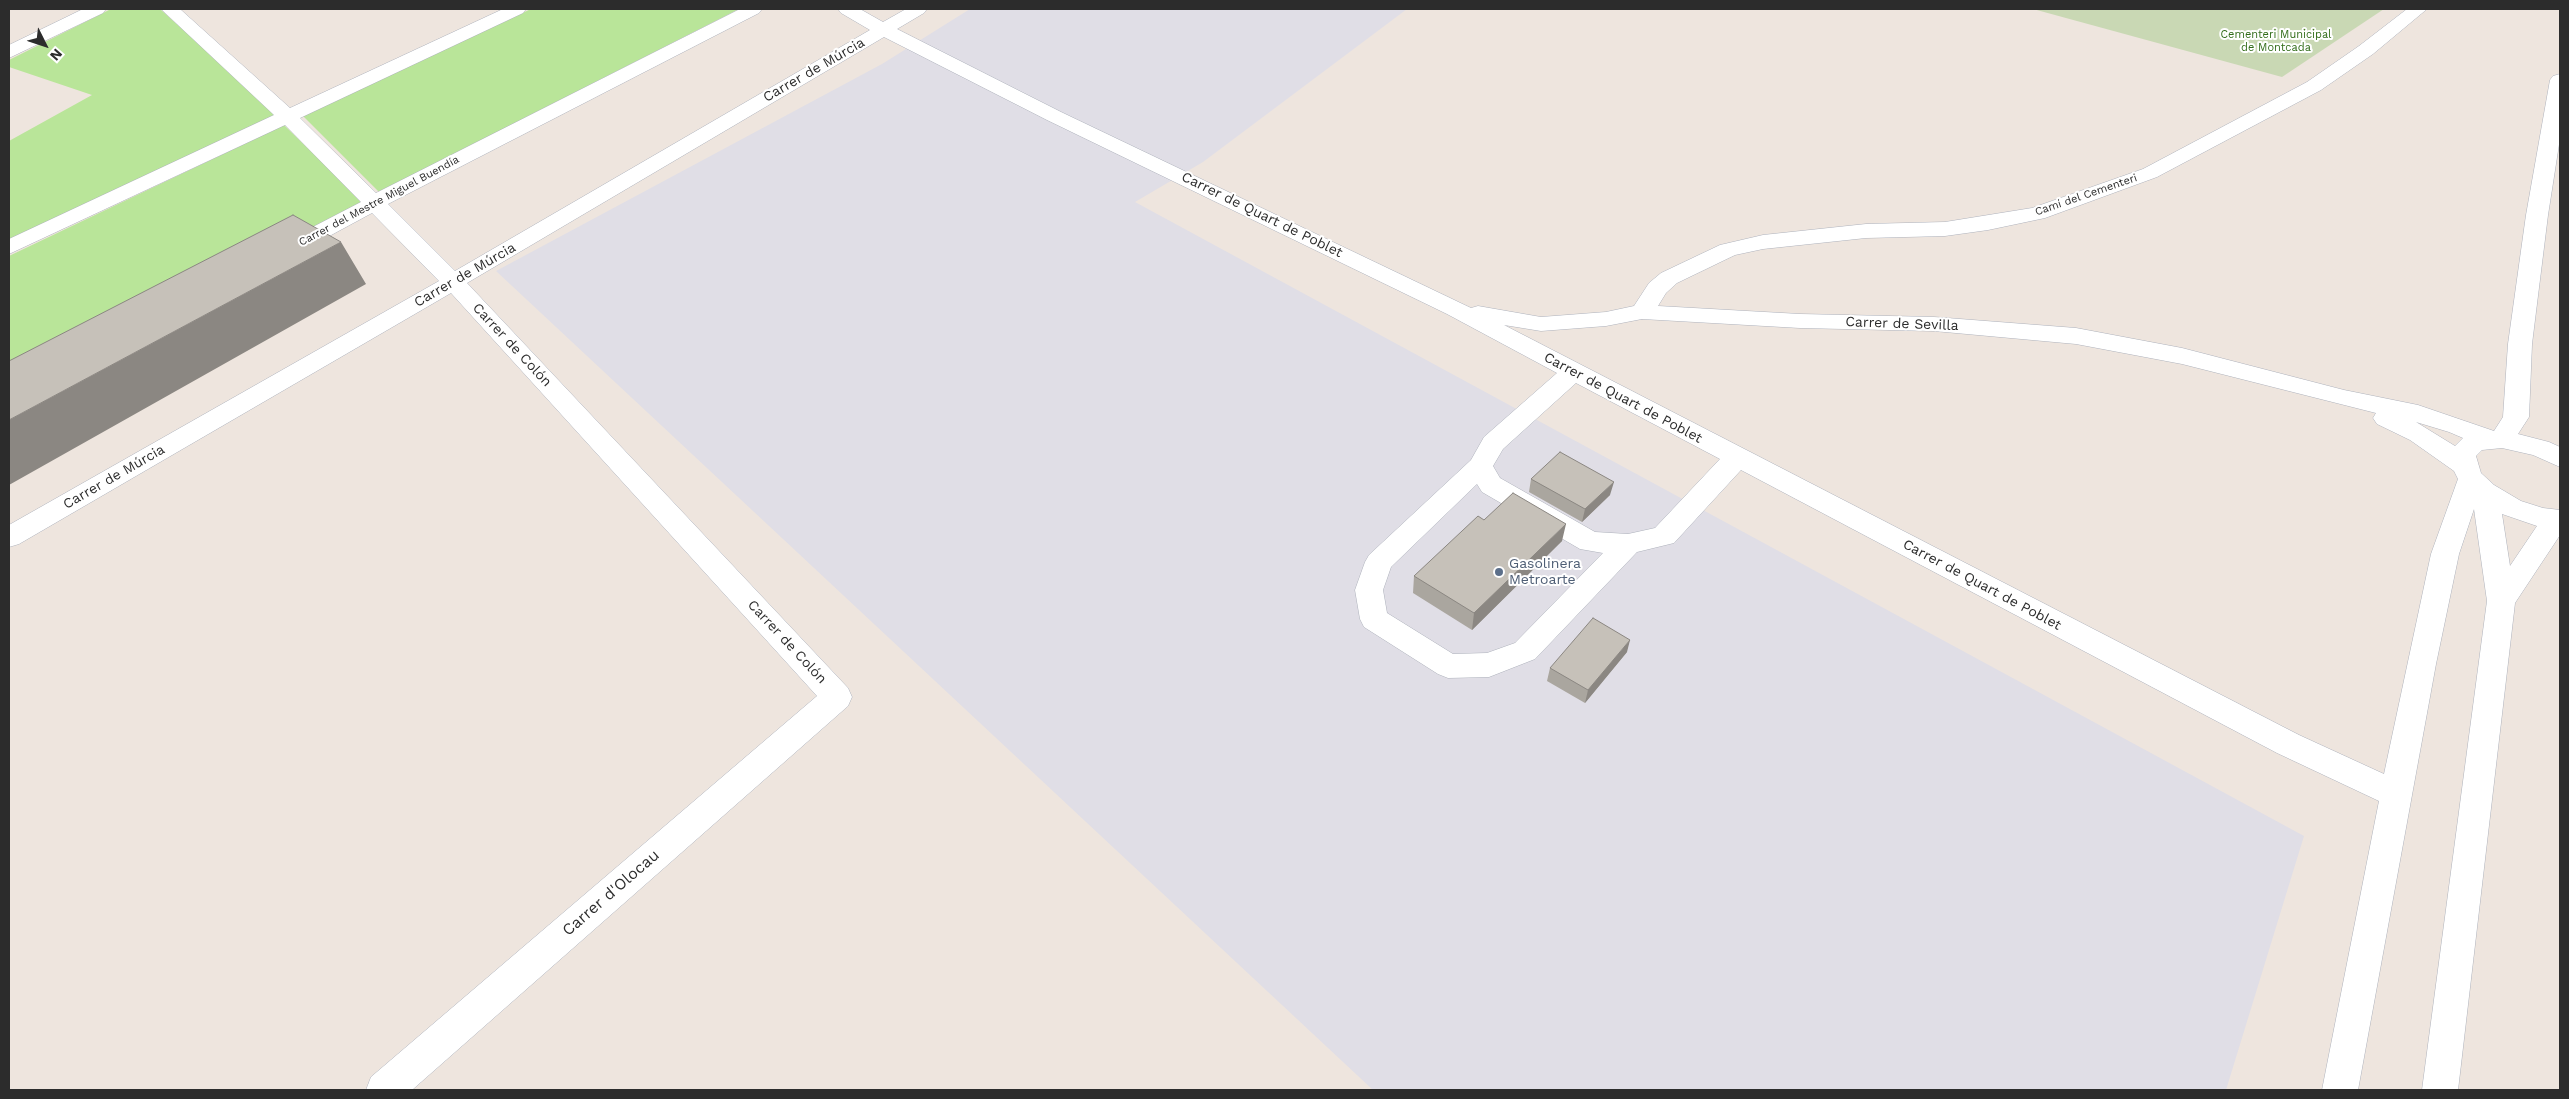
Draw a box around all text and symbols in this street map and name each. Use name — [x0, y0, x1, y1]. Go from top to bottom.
north arrow — [20, 20, 70, 70]
park label: Cementeri Municipal de Montcada — [2221, 28, 2331, 54]
street label: Carrer de Múrcia — [760, 34, 868, 106]
text: N — [47, 46, 66, 64]
street label: Carrer del Mestre Miguel Buendía — [297, 153, 461, 249]
street label: Carrer de Quart de Poblet — [1179, 169, 1345, 261]
street label: Camí del Cementeri — [2033, 171, 2139, 219]
street label: Carrer de Múrcia — [411, 239, 519, 311]
street label: Carrer de Colón — [469, 300, 555, 390]
street label: Carrer de Sevilla — [1845, 314, 1959, 334]
street label: Carrer de Quart de Poblet — [1541, 349, 1705, 447]
street label: Carrer de Múrcia — [60, 441, 168, 513]
street label: Carrer de Quart de Poblet — [1900, 536, 2064, 634]
place label: Gasolinera Metroarte — [1509, 556, 1581, 588]
marker: Gasolinera Metroarte — [1493, 566, 1505, 578]
street label: Carrer de Colón — [744, 597, 830, 687]
street label: Carrer d'Olocau — [559, 846, 663, 940]

